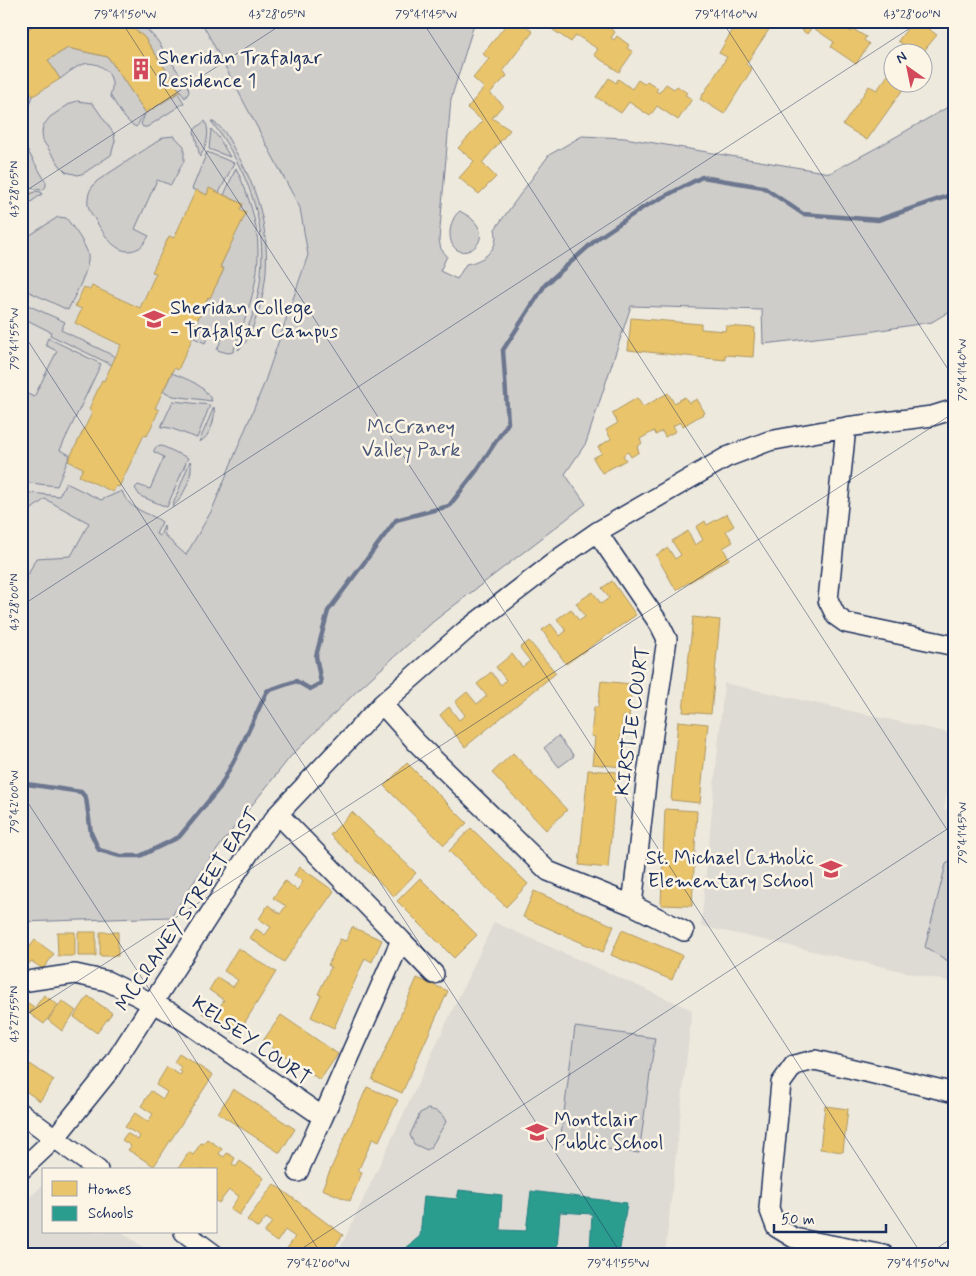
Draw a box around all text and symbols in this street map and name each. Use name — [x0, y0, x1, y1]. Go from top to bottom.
text: 79°41'50"W — [94, 7, 156, 23]
text: 43°28'05"N — [249, 7, 305, 23]
text: 79°41'45"W — [395, 7, 457, 23]
text: 79°41'40"W — [695, 7, 757, 23]
text: 43°28'00"N — [883, 7, 941, 23]
north arrow — [884, 42, 934, 92]
place label: Sheridan Trafalgar Residence 1 — [158, 45, 323, 95]
text: N — [893, 48, 910, 68]
building icon: Sheridan Trafalgar Residence 1 — [128, 56, 154, 82]
text: 43°28'05"N — [7, 161, 23, 217]
place label: Sheridan College - Trafalgar Campus — [170, 295, 338, 347]
school or university icon: Sheridan College - Trafalgar Campus — [141, 306, 167, 332]
text: 79°41'55"W — [7, 308, 23, 370]
text: 79°41'40"W — [955, 339, 971, 401]
park label: McCraney Valley Park — [362, 414, 460, 464]
text: 43°28'00"N — [7, 573, 23, 631]
street label: KIRSTIE COURT — [609, 645, 657, 797]
text: 79°42'00"W — [7, 770, 23, 834]
street label: MCCRANEY STREET EAST — [110, 802, 267, 1017]
text: 79°41'45"W — [955, 802, 971, 864]
place label: St. Michael Catholic Elementary School — [646, 845, 814, 895]
school or university icon: St. Michael Catholic Elementary School — [818, 856, 844, 882]
text: 43°27'55"N — [7, 986, 23, 1042]
street label: KELSEY COURT — [186, 990, 316, 1092]
place label: Montclair Public School — [554, 1107, 663, 1157]
school or university icon: Montclair Public School — [524, 1119, 550, 1145]
legend — [42, 1168, 218, 1234]
text: Homes — [88, 1180, 131, 1200]
scale bar — [774, 1201, 886, 1233]
text: Schools — [88, 1204, 134, 1224]
text: 50 m — [781, 1210, 815, 1230]
text: 79°42'00"W — [286, 1256, 350, 1272]
text: 79°41'55"W — [587, 1256, 649, 1272]
text: 79°41'50"W — [887, 1256, 949, 1272]

